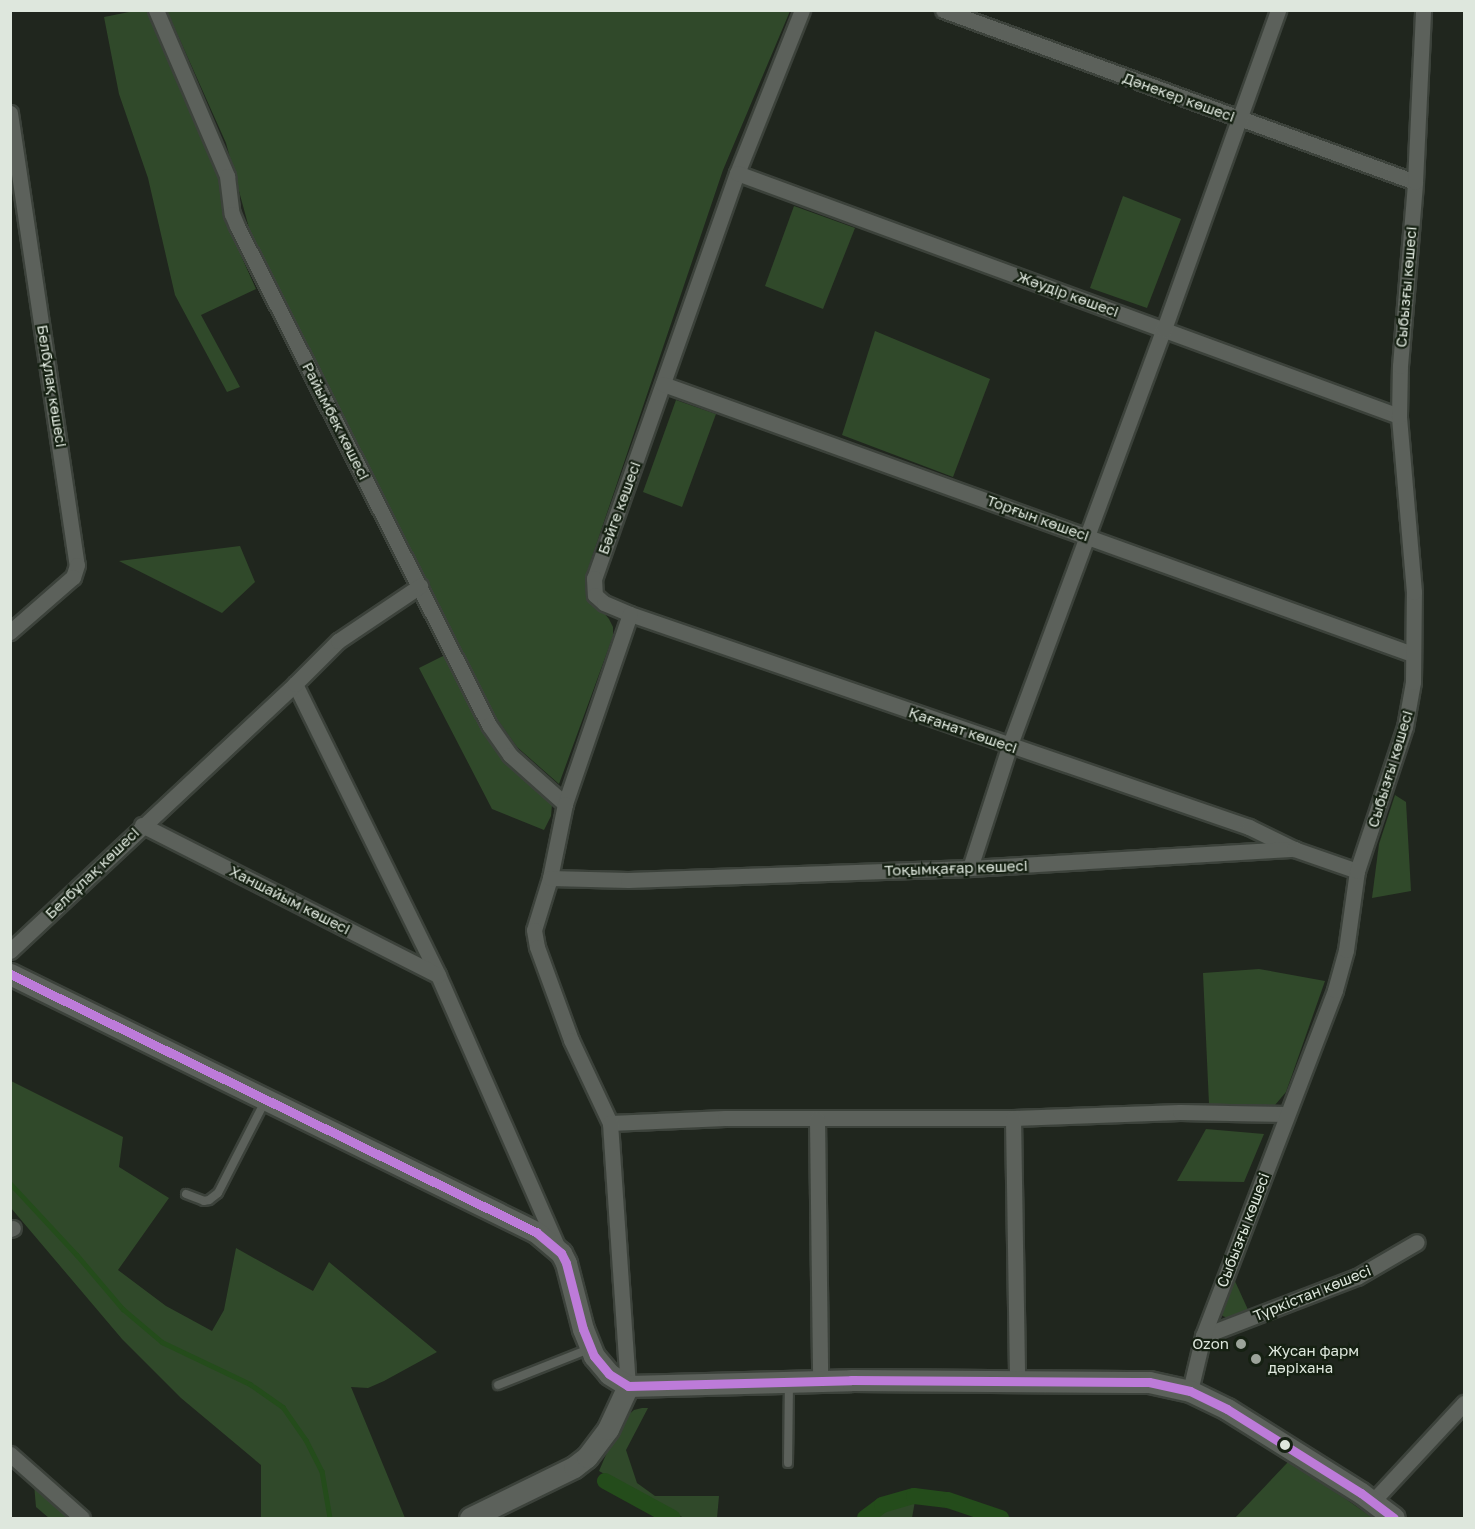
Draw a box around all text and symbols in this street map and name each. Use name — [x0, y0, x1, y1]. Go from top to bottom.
street label: Дәнекер көшесі — [1121, 68, 1237, 126]
street label: Сыбызғы көшесі — [1392, 226, 1420, 348]
street label: Жәудір көшесі — [1015, 267, 1121, 321]
street label: Белбұлақ көшесі — [33, 323, 71, 449]
street label: Райымбек көшесі — [299, 359, 373, 483]
street label: Бәйге көшесі — [594, 459, 644, 557]
street label: Торғын көшесі — [984, 491, 1092, 545]
street label: Қағанат көшесі — [906, 703, 1020, 757]
street label: Сыбызғы көшесі — [1364, 708, 1416, 830]
street label: Белбұлақ көшесі — [41, 824, 143, 922]
street label: Тоқымқағар көшесі — [884, 857, 1028, 879]
street label: Ханшайым көшесі — [227, 862, 353, 938]
street label: Сыбызғы көшесі — [1213, 1170, 1273, 1290]
street label: Түркістан көшесі — [1251, 1261, 1373, 1325]
place label: Ozon — [1192, 1335, 1229, 1353]
marker: Ozon — [1234, 1337, 1248, 1351]
place label: Жусан фарм дәріхана — [1268, 1341, 1359, 1376]
marker: Жусан фарм дәріхана — [1249, 1352, 1263, 1366]
unlabelled marker — [1279, 1439, 1291, 1451]

